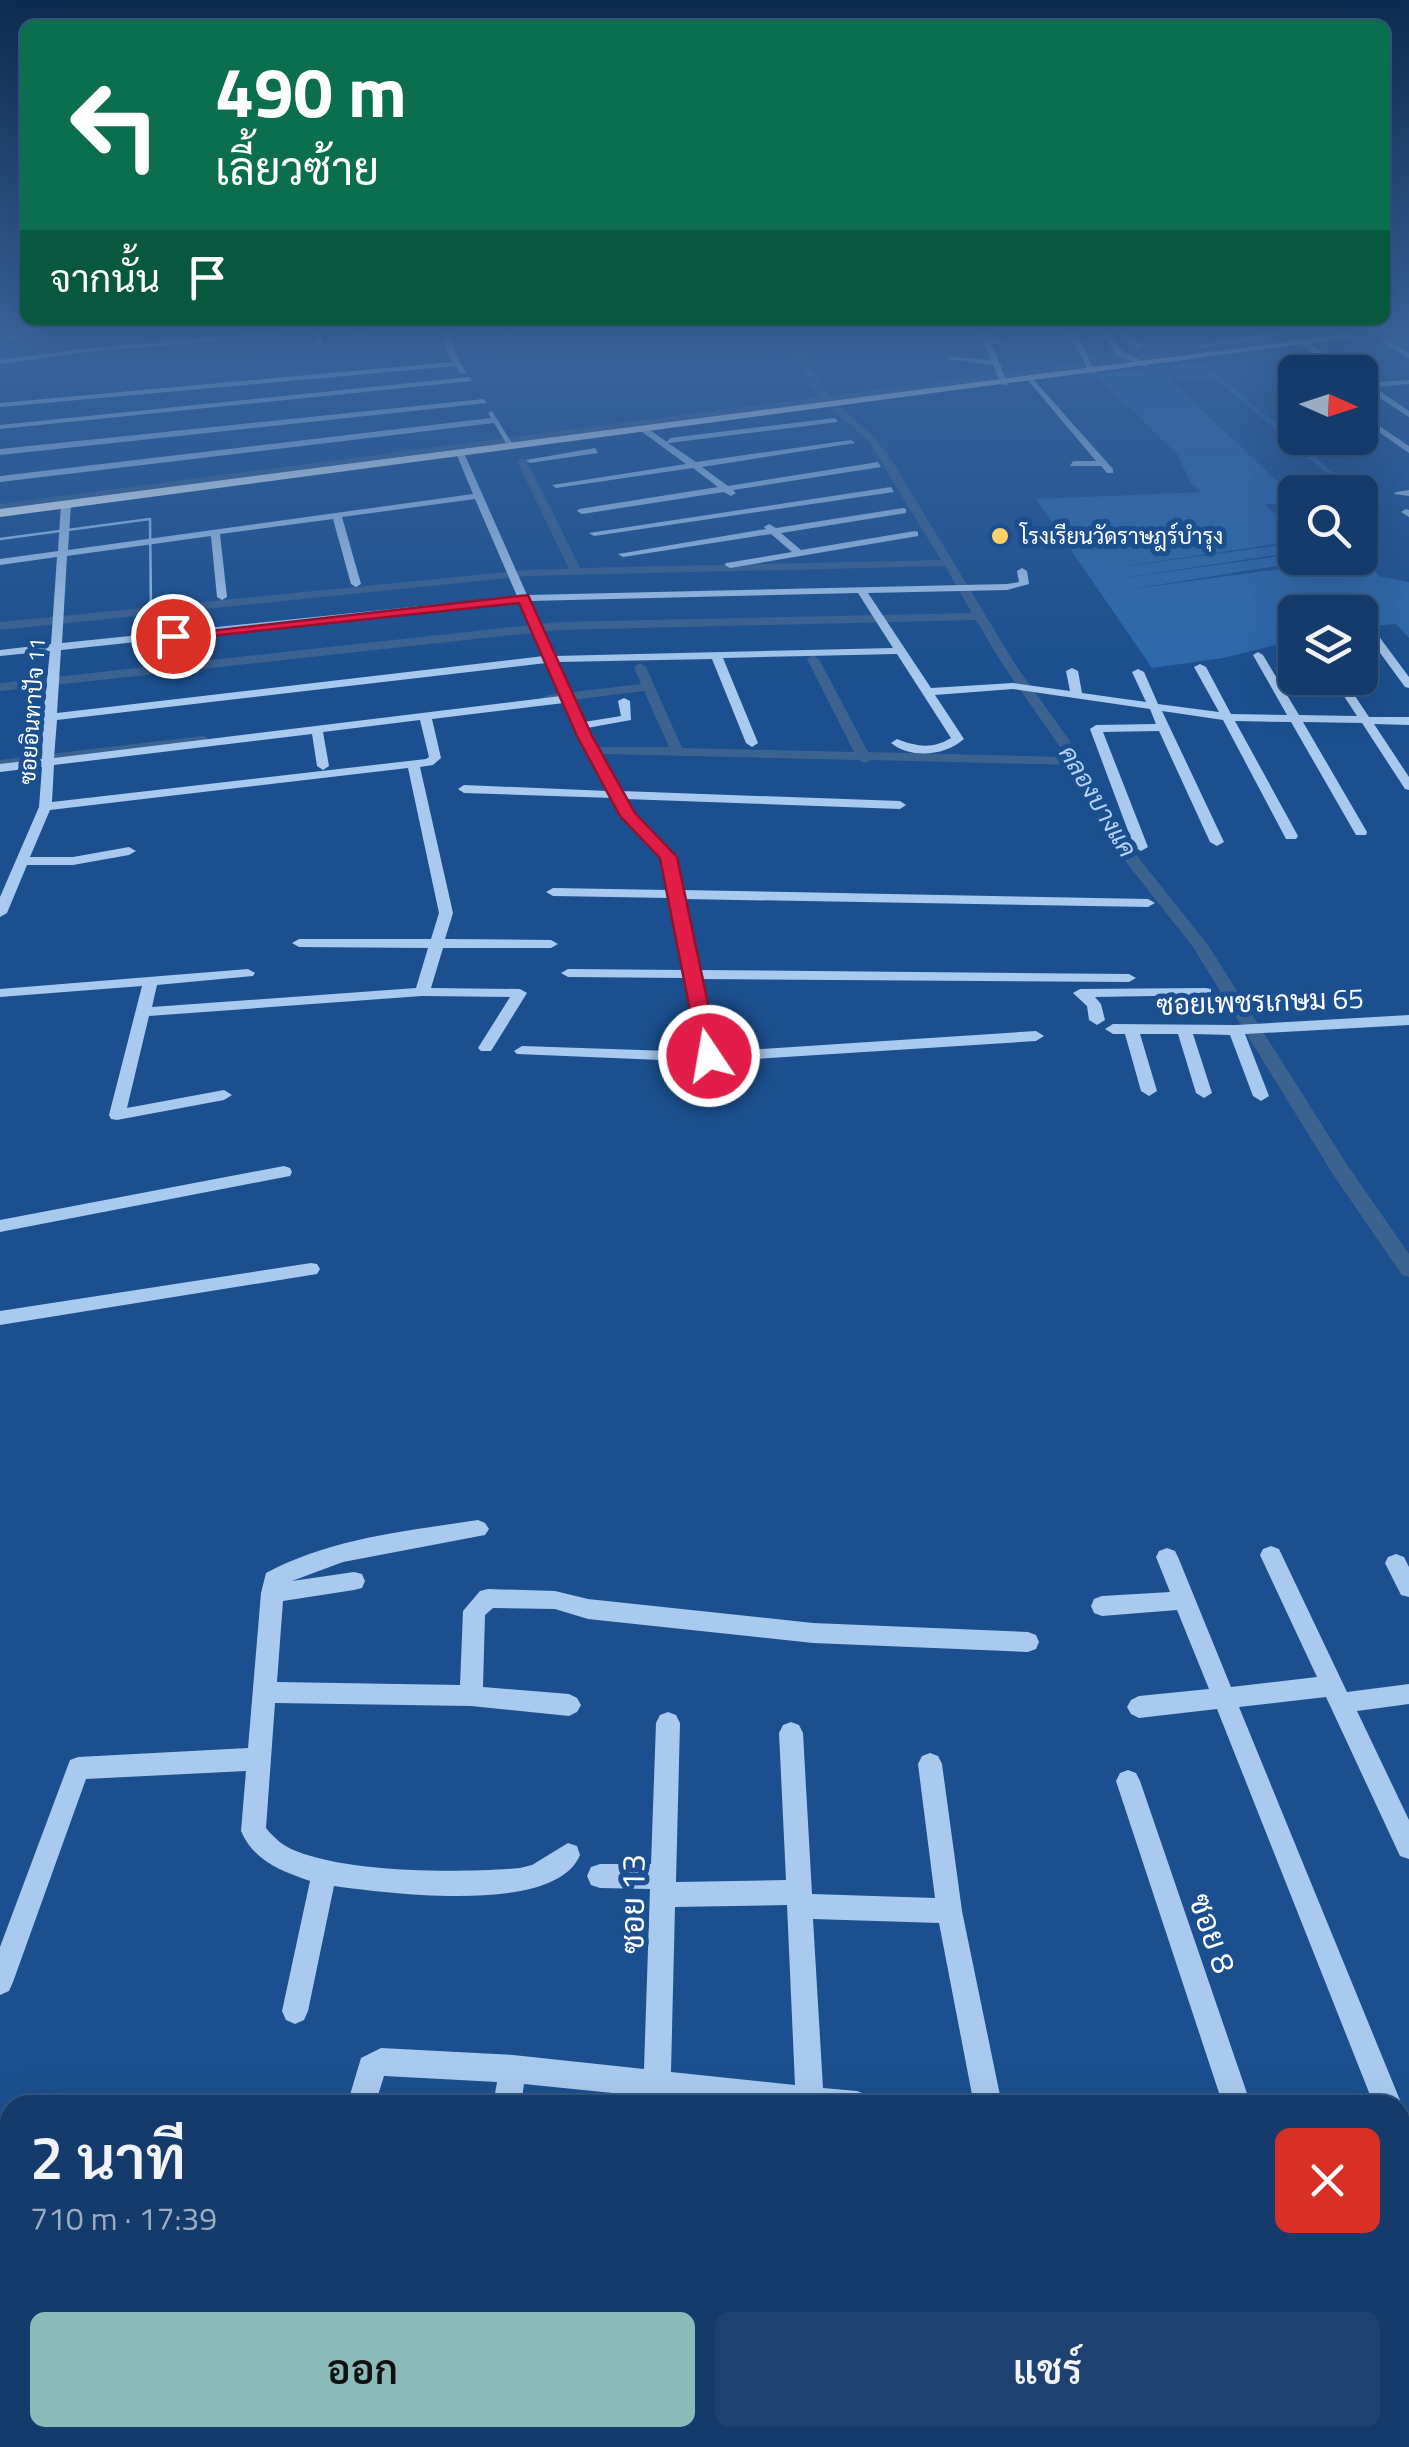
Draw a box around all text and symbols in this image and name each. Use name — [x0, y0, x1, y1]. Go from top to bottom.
text: 490 m — [215, 38, 407, 144]
icon: left — [50, 60, 180, 190]
text: เลี้ยวซ้าย — [215, 134, 379, 202]
text: จากนั้น — [50, 249, 160, 307]
icon: arrive — [180, 250, 235, 305]
north arrow — [1278, 355, 1378, 455]
map controls — [1278, 355, 1378, 695]
button: search — [1278, 475, 1378, 575]
place label: โรงเรียนวัดราษฎร์บำรุง — [1019, 519, 1223, 553]
marker: โรงเรียนวัดราษฎร์บำรุง — [989, 525, 1011, 547]
pin — [131, 594, 216, 679]
button: layers — [1278, 595, 1378, 695]
icon: arrive — [146, 609, 201, 664]
street label: ซอยอินทาปัจ 11 — [10, 636, 54, 786]
water label: คลองบางแค — [1050, 738, 1146, 864]
street label: ซอยเพชรเกษม 65 — [1156, 976, 1364, 1026]
position arrow — [657, 1004, 761, 1108]
street label: ซอย 13 — [607, 1854, 657, 1954]
street label: ซอย 8 — [1177, 1887, 1249, 1979]
text: 2 นาที — [30, 2111, 186, 2202]
button: close — [1275, 2128, 1380, 2233]
text: 710 m · 17:39 — [30, 2194, 217, 2242]
button: ออก — [30, 2312, 695, 2427]
button: แชร์ — [715, 2312, 1380, 2427]

